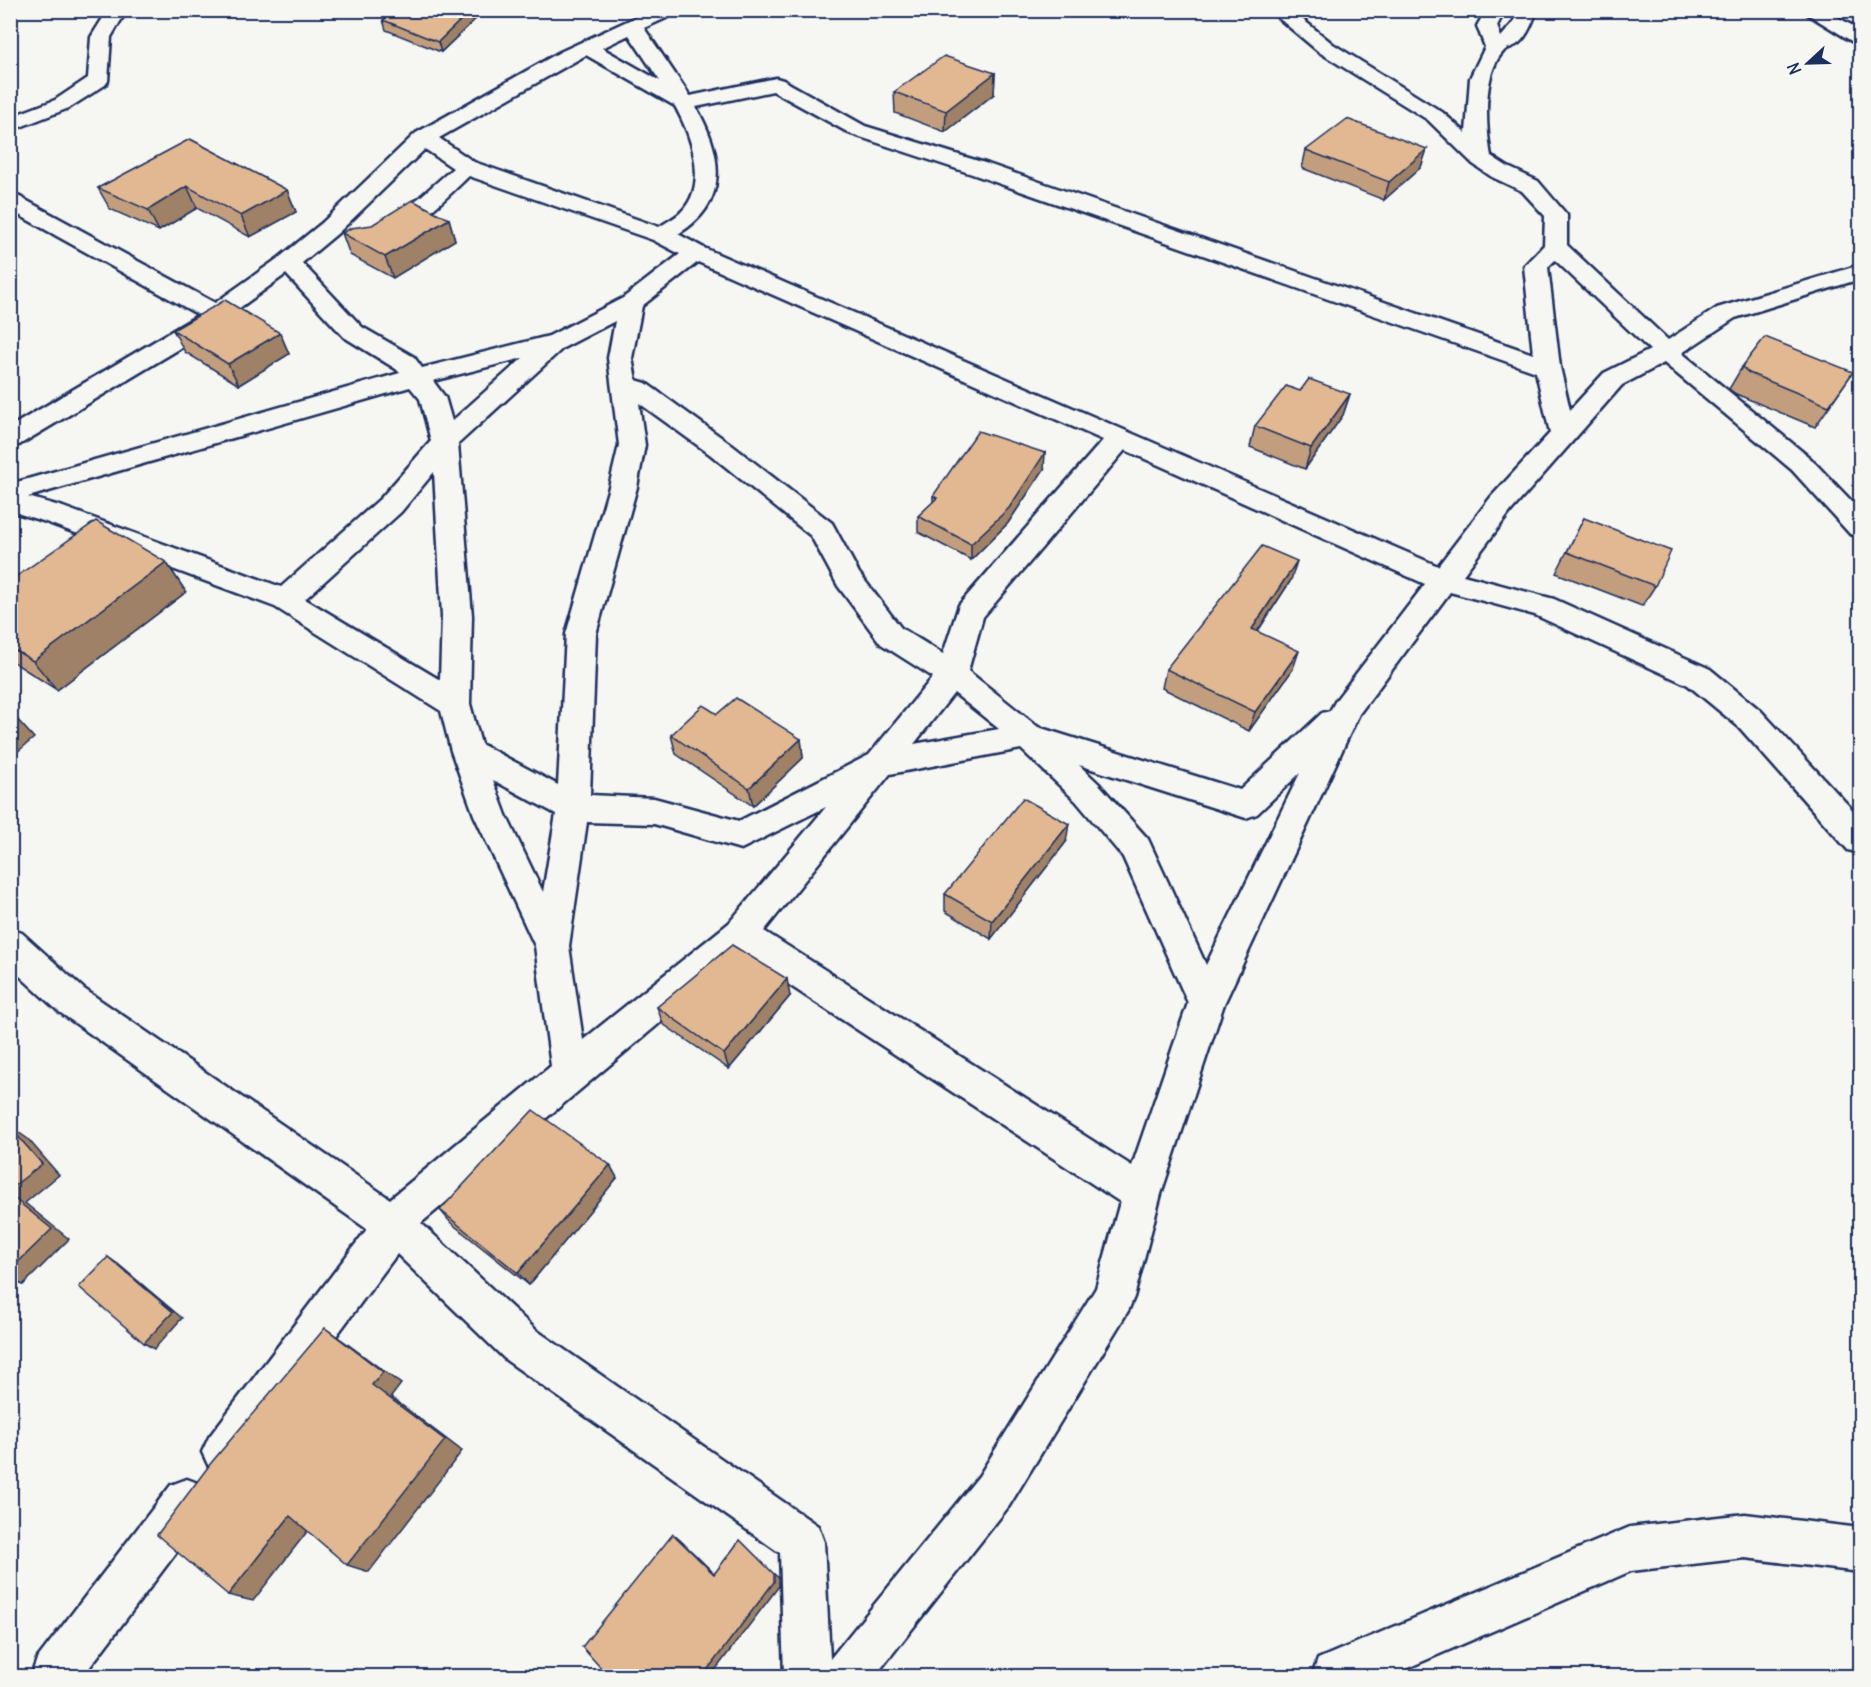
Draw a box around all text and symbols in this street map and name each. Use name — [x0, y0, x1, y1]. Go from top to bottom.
north arrow — [1778, 33, 1838, 93]
text: N — [1783, 60, 1805, 77]

